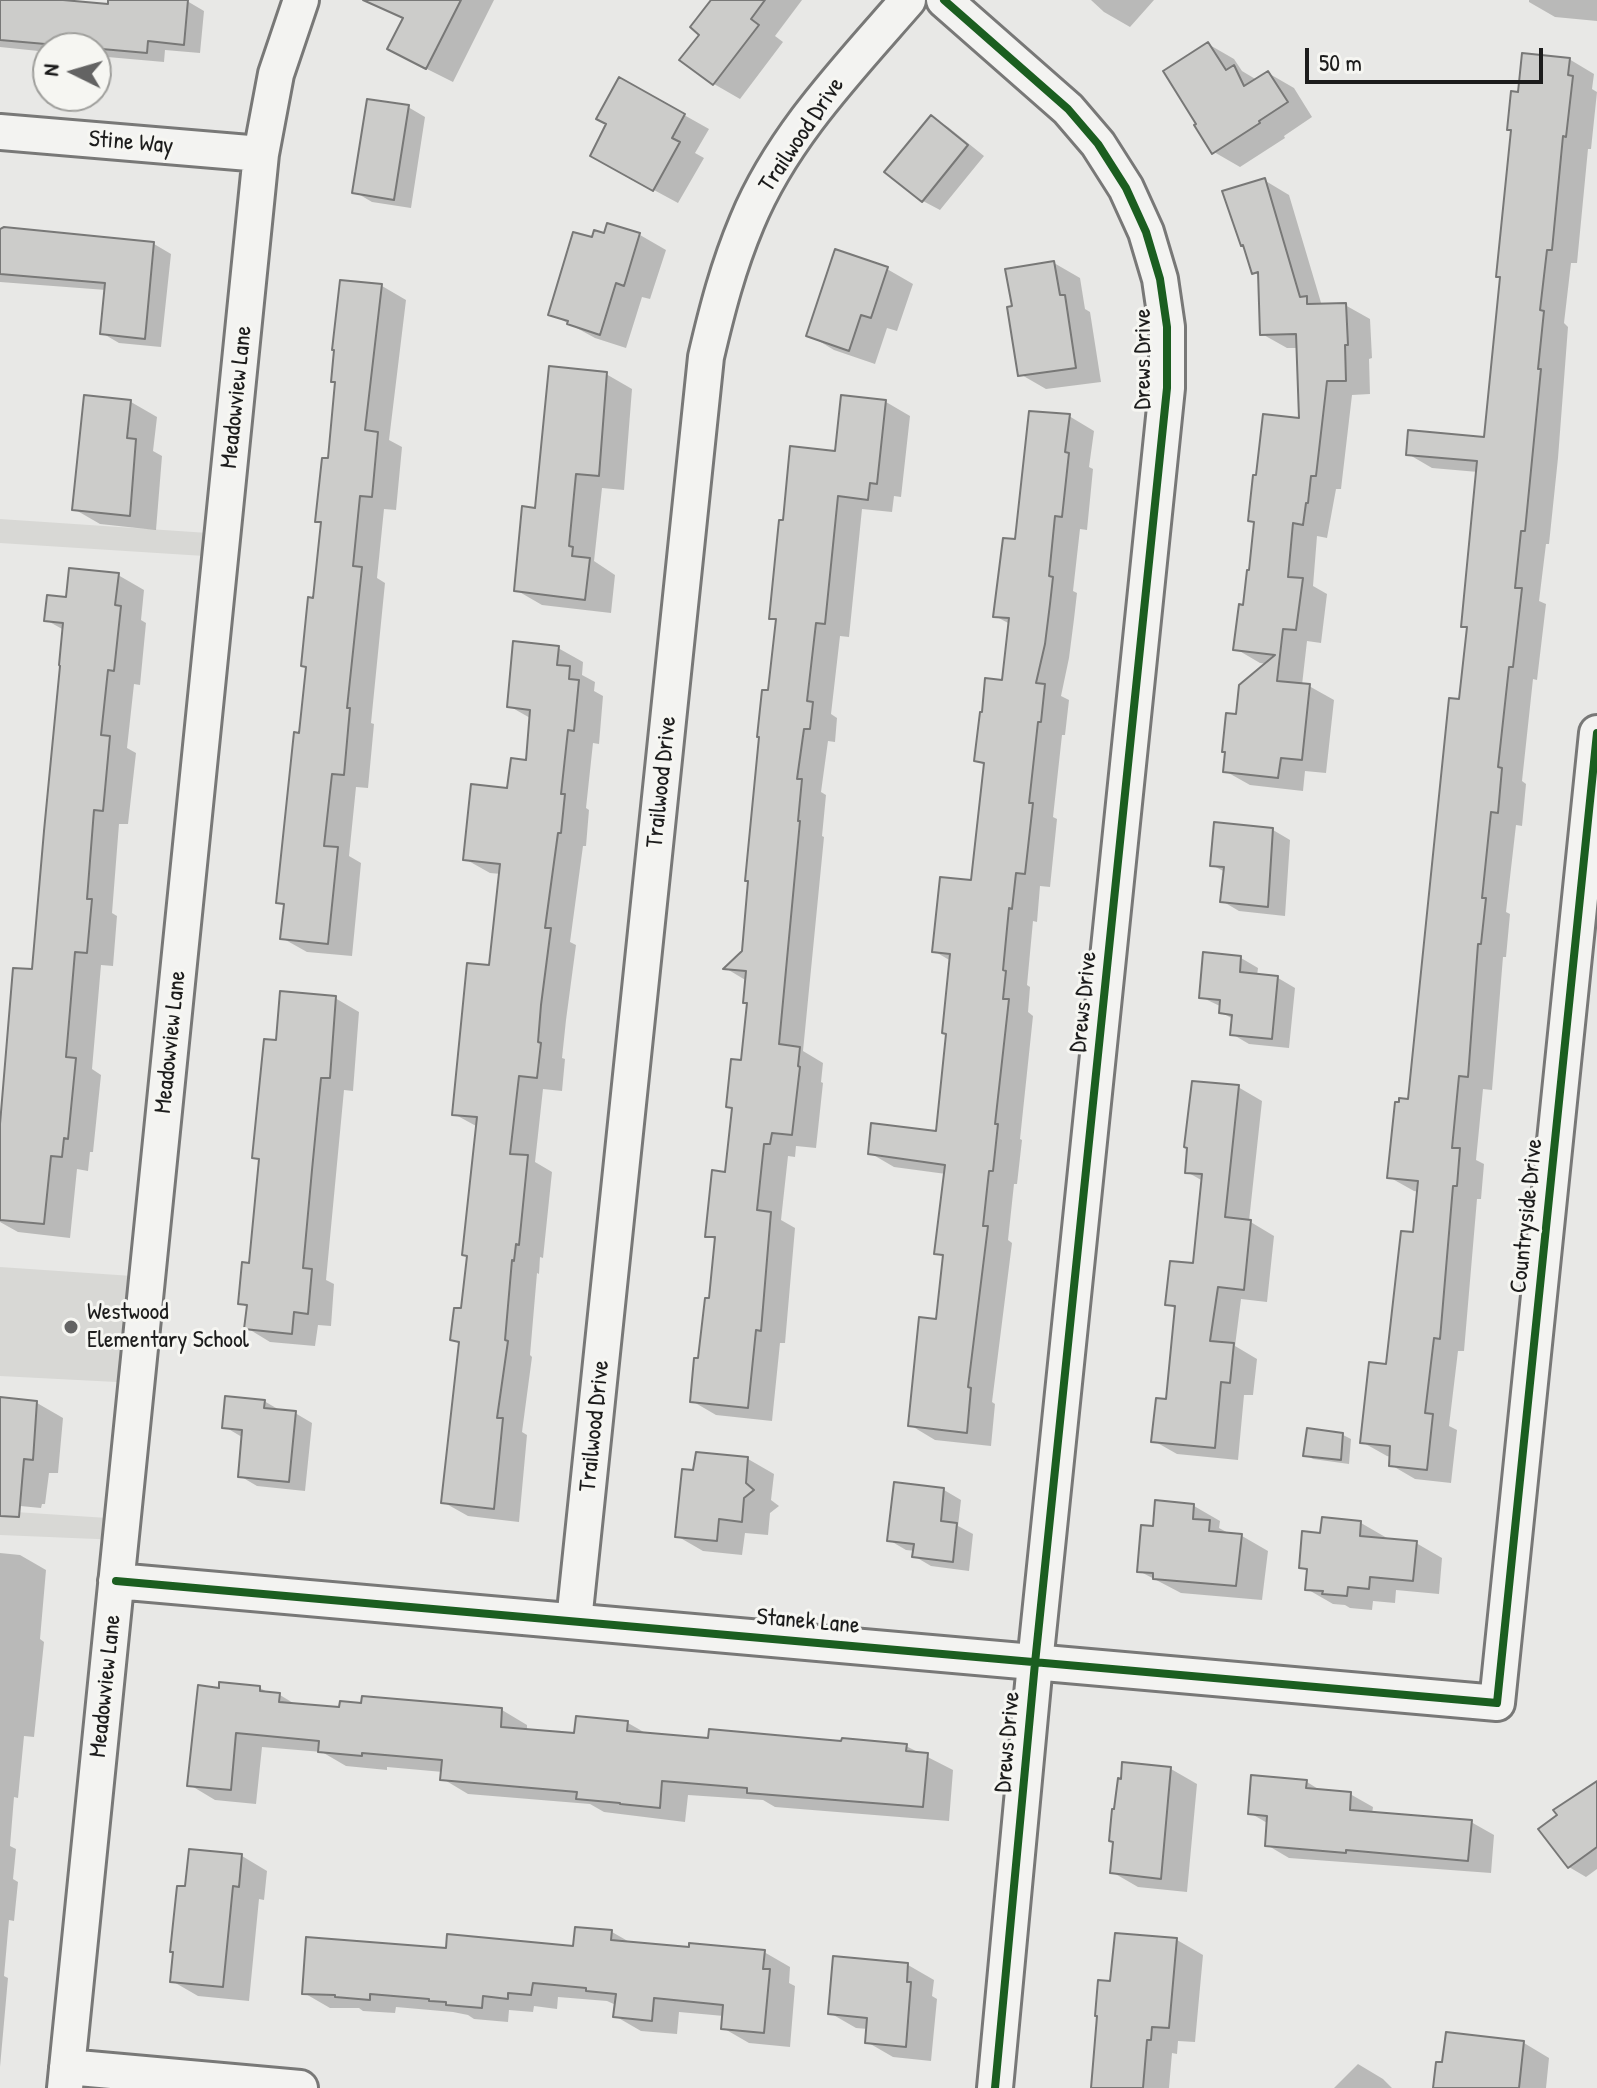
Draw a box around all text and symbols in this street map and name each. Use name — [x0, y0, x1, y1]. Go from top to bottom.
north arrow — [32, 32, 112, 112]
scale bar — [1309, 32, 1547, 82]
text: 50 m — [1319, 46, 1362, 78]
text: N — [35, 63, 66, 77]
street label: Trailwood Drive — [753, 72, 851, 198]
street label: Stine Way — [87, 125, 175, 161]
street label: Drews Drive — [1130, 308, 1158, 410]
street label: Meadowview Lane — [215, 324, 259, 470]
street label: Trailwood Drive — [641, 715, 683, 849]
street label: Drews Drive — [1064, 950, 1104, 1054]
street label: Meadowview Lane — [149, 969, 193, 1115]
street label: Countryside Drive — [1505, 1137, 1549, 1295]
place label: Westwood Elementary School — [87, 1299, 249, 1355]
marker: Westwood Elementary School — [62, 1318, 80, 1336]
street label: Trailwood Drive — [574, 1359, 616, 1493]
street label: Stanek Lane — [755, 1603, 861, 1641]
street label: Meadowview Lane — [84, 1613, 128, 1759]
street label: Drews Drive — [989, 1690, 1027, 1794]

